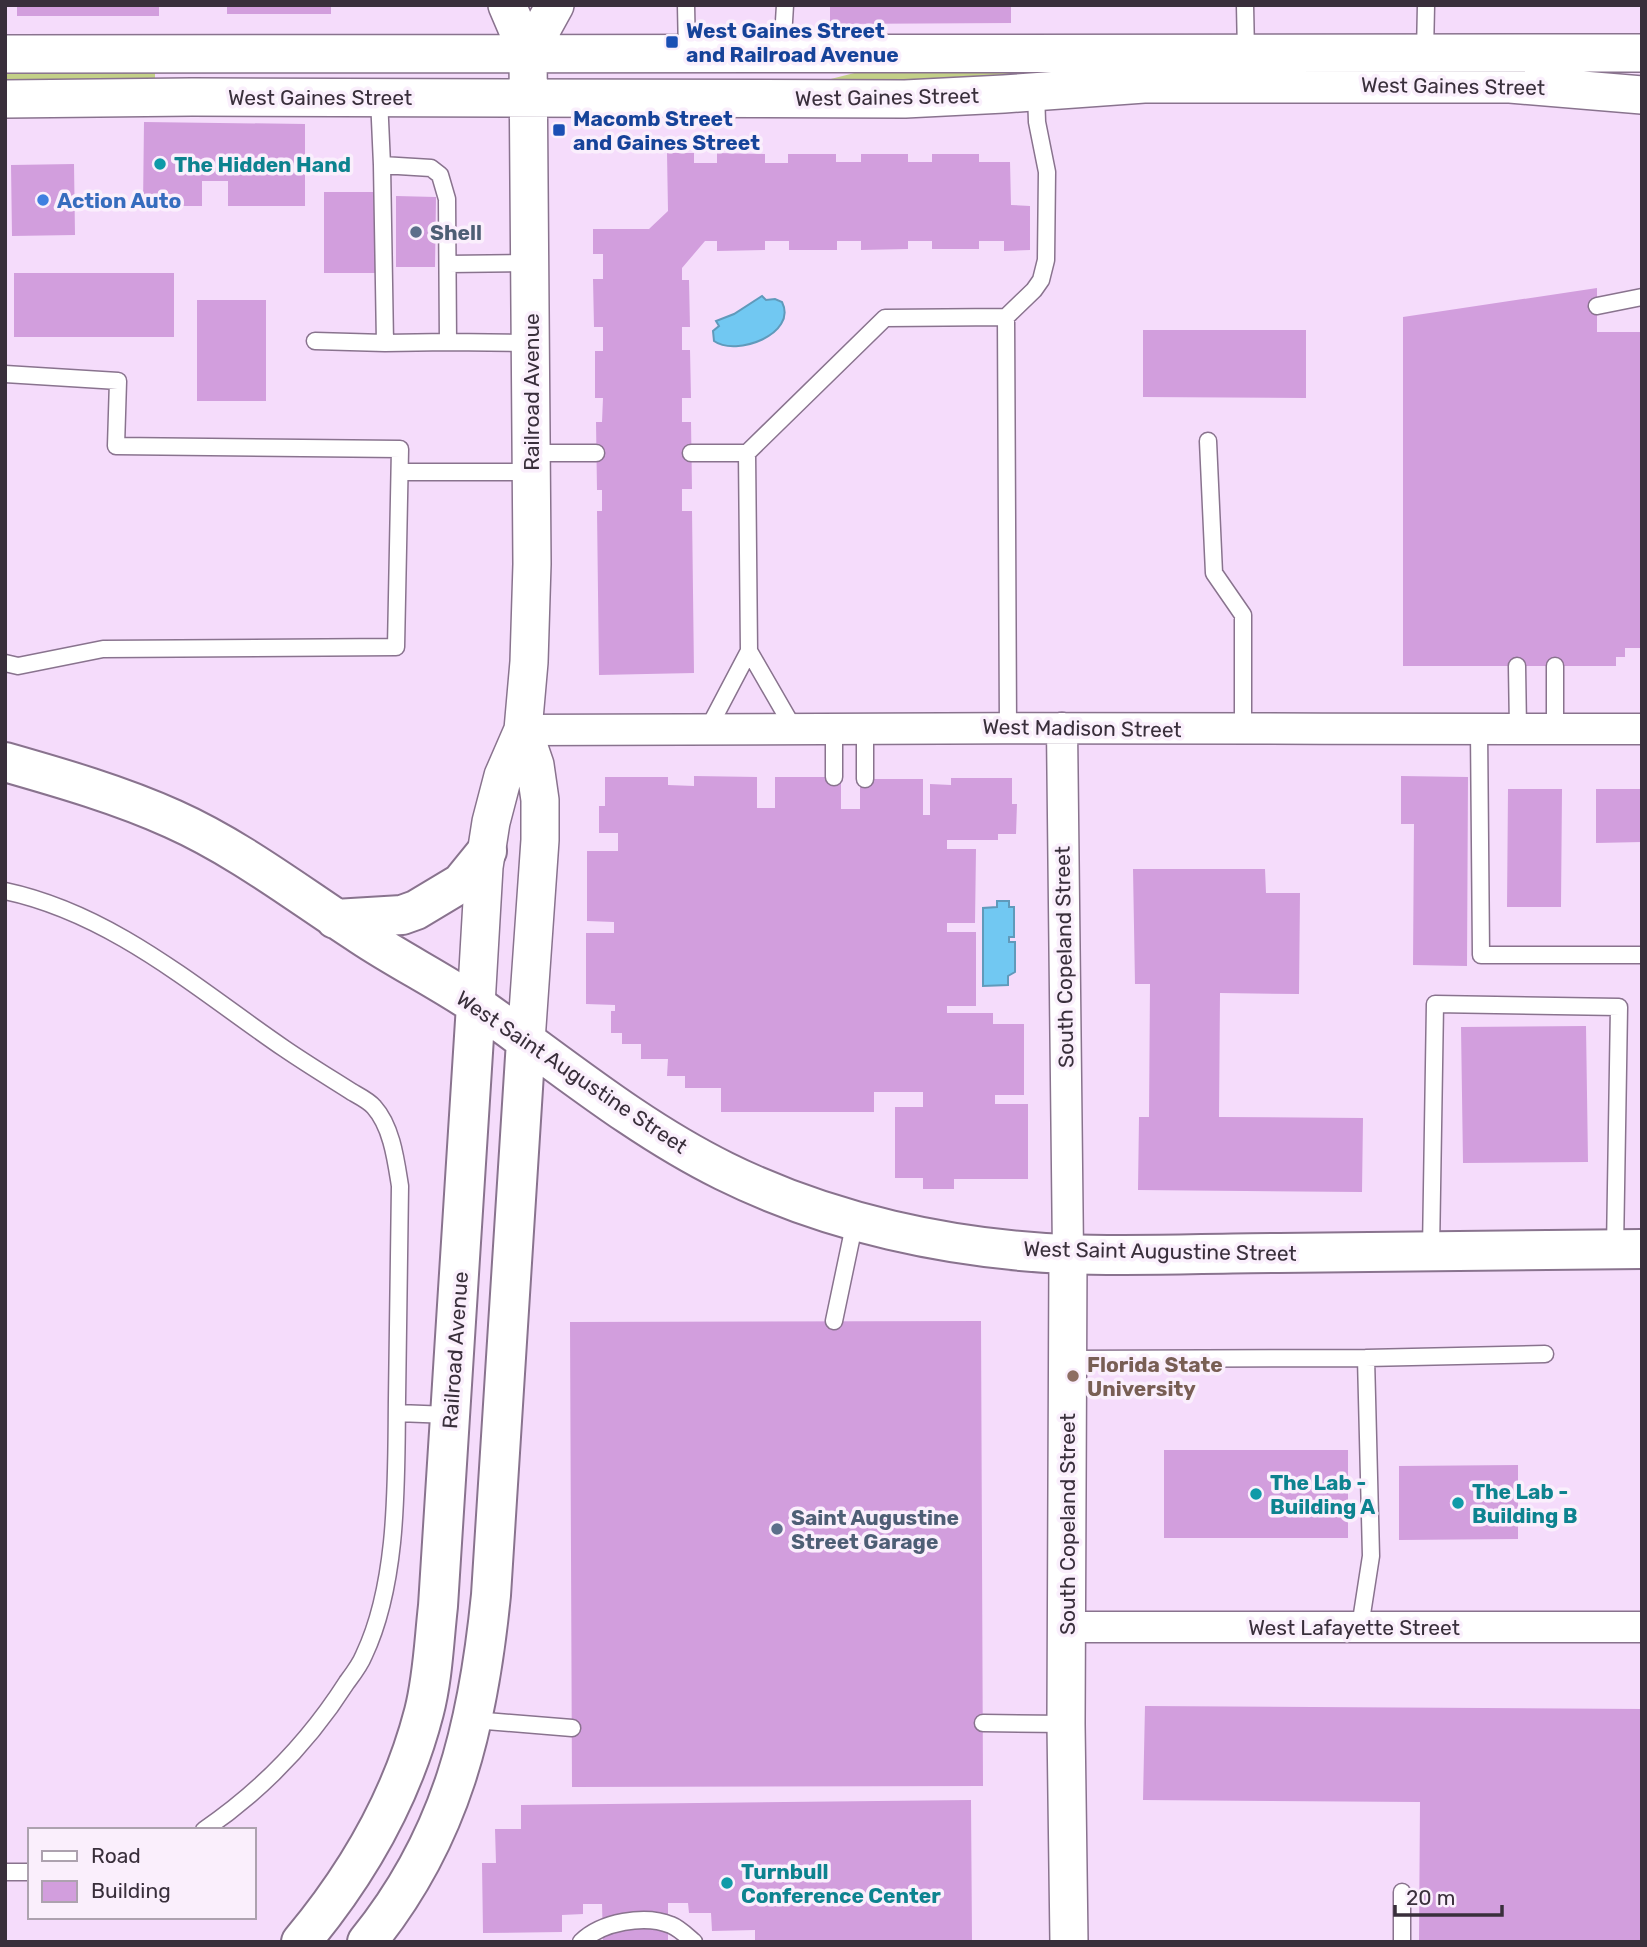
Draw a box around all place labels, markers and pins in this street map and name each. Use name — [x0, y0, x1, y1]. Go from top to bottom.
place label: West Gaines Street and Railroad Avenue — [686, 18, 899, 67]
marker: West Gaines Street and Railroad Avenue — [664, 34, 680, 50]
place label: Macomb Street and Gaines Street — [573, 106, 760, 155]
marker: Macomb Street and Gaines Street — [551, 122, 567, 138]
place label: The Hidden Hand — [174, 152, 351, 177]
marker: The Hidden Hand — [152, 156, 168, 172]
place label: Action Auto — [57, 188, 181, 213]
marker: Action Auto — [35, 192, 51, 208]
place label: Shell — [430, 220, 482, 245]
marker: Shell — [408, 224, 424, 240]
place label: Florida State University — [1087, 1352, 1223, 1401]
marker: Florida State University — [1065, 1368, 1081, 1384]
place label: The Lab - Building A — [1270, 1470, 1375, 1519]
place label: The Lab - Building B — [1472, 1479, 1578, 1528]
marker: The Lab - Building A — [1248, 1486, 1264, 1502]
marker: The Lab - Building B — [1450, 1495, 1466, 1511]
place label: Saint Augustine Street Garage — [791, 1505, 959, 1554]
marker: Saint Augustine Street Garage — [769, 1521, 785, 1537]
place label: Turnbull Conference Center — [741, 1859, 941, 1908]
marker: Turnbull Conference Center — [719, 1875, 735, 1891]

